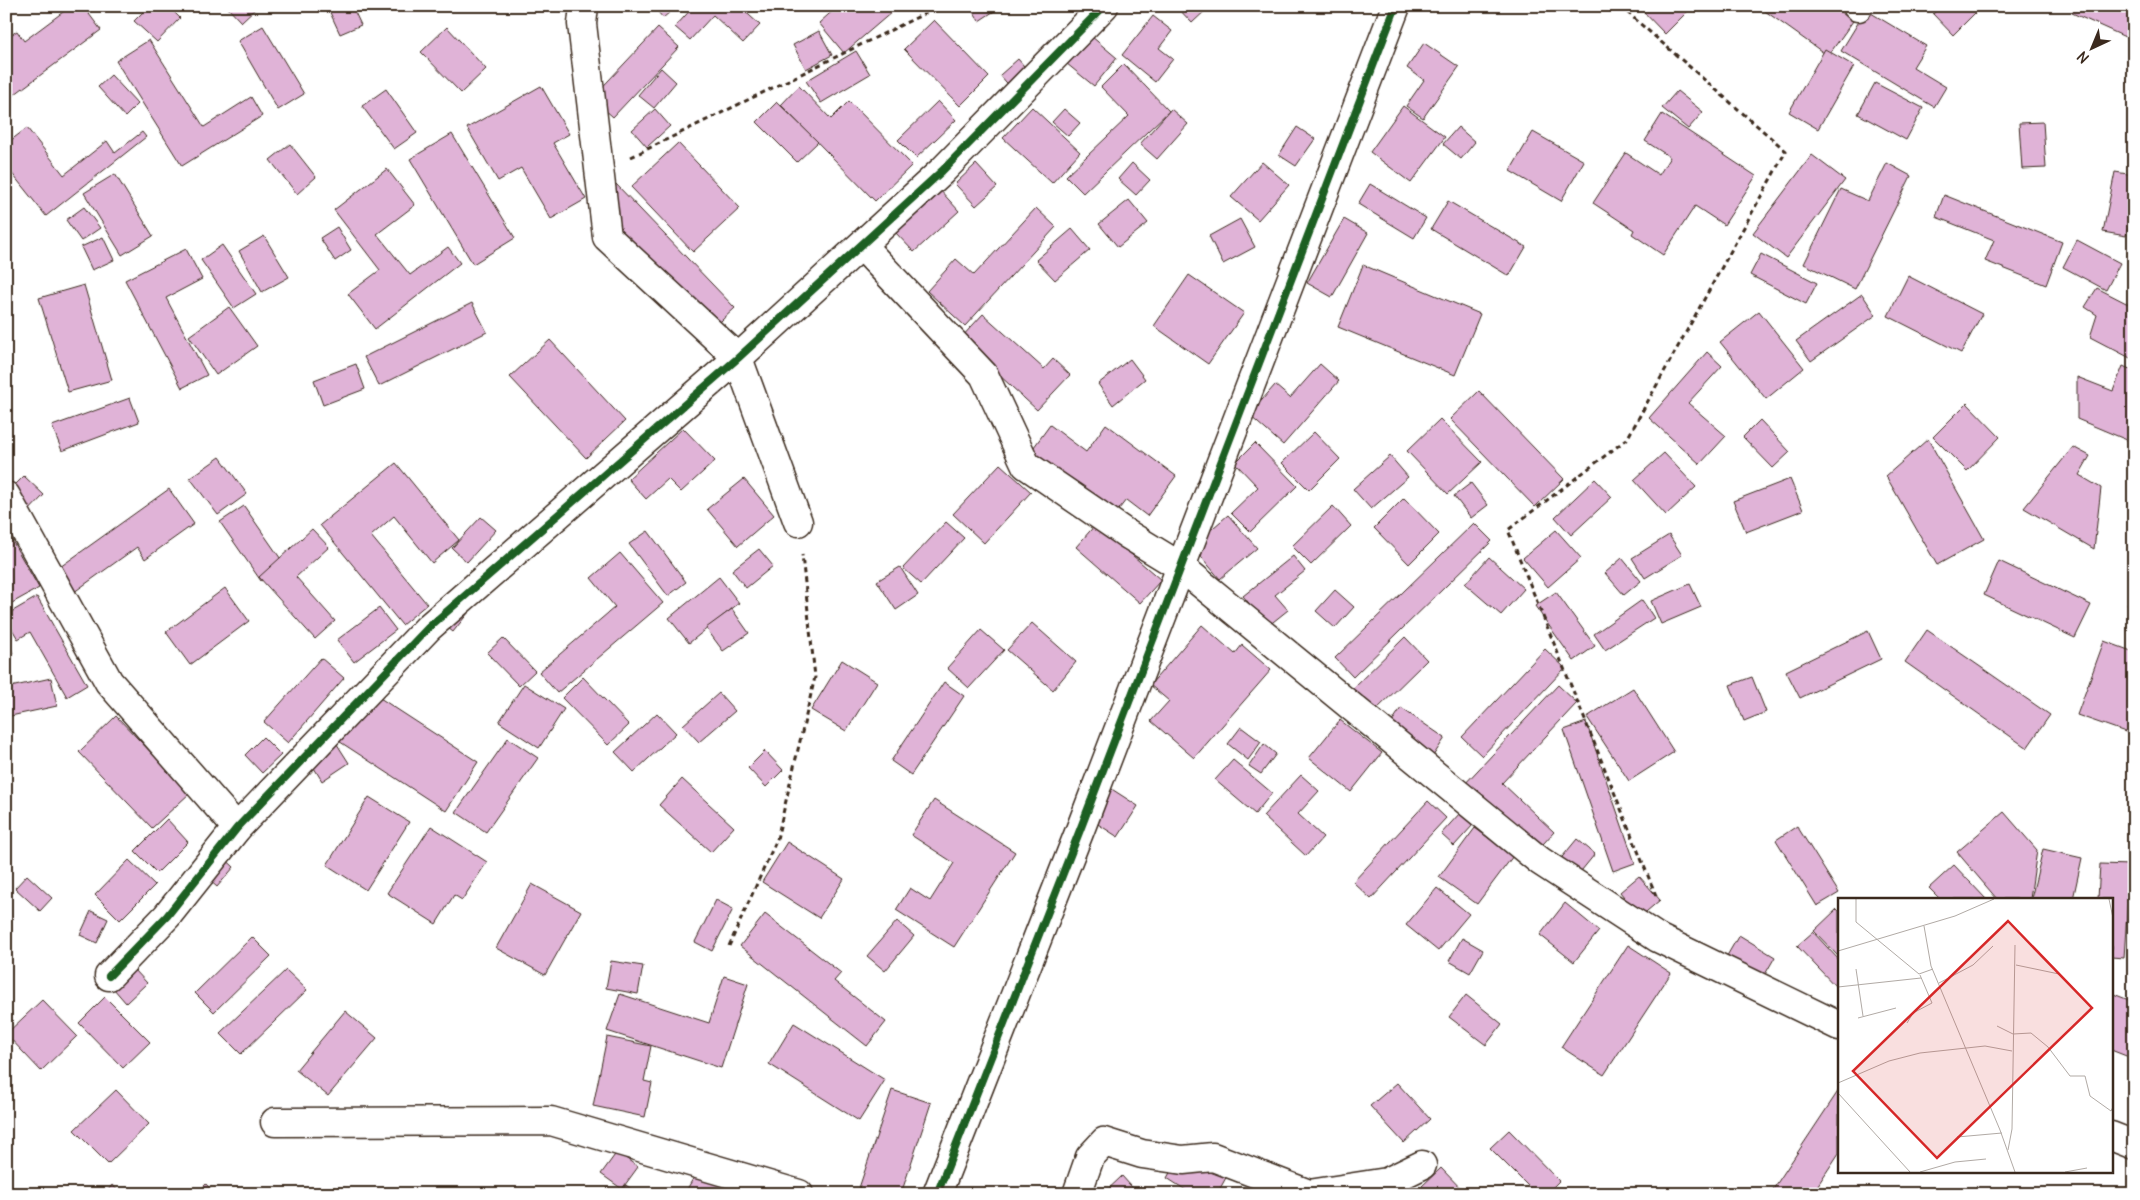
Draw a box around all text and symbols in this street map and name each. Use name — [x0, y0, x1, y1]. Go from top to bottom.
north arrow — [2068, 22, 2118, 72]
text: N — [2073, 48, 2093, 67]
inset map — [1838, 898, 2112, 1172]

